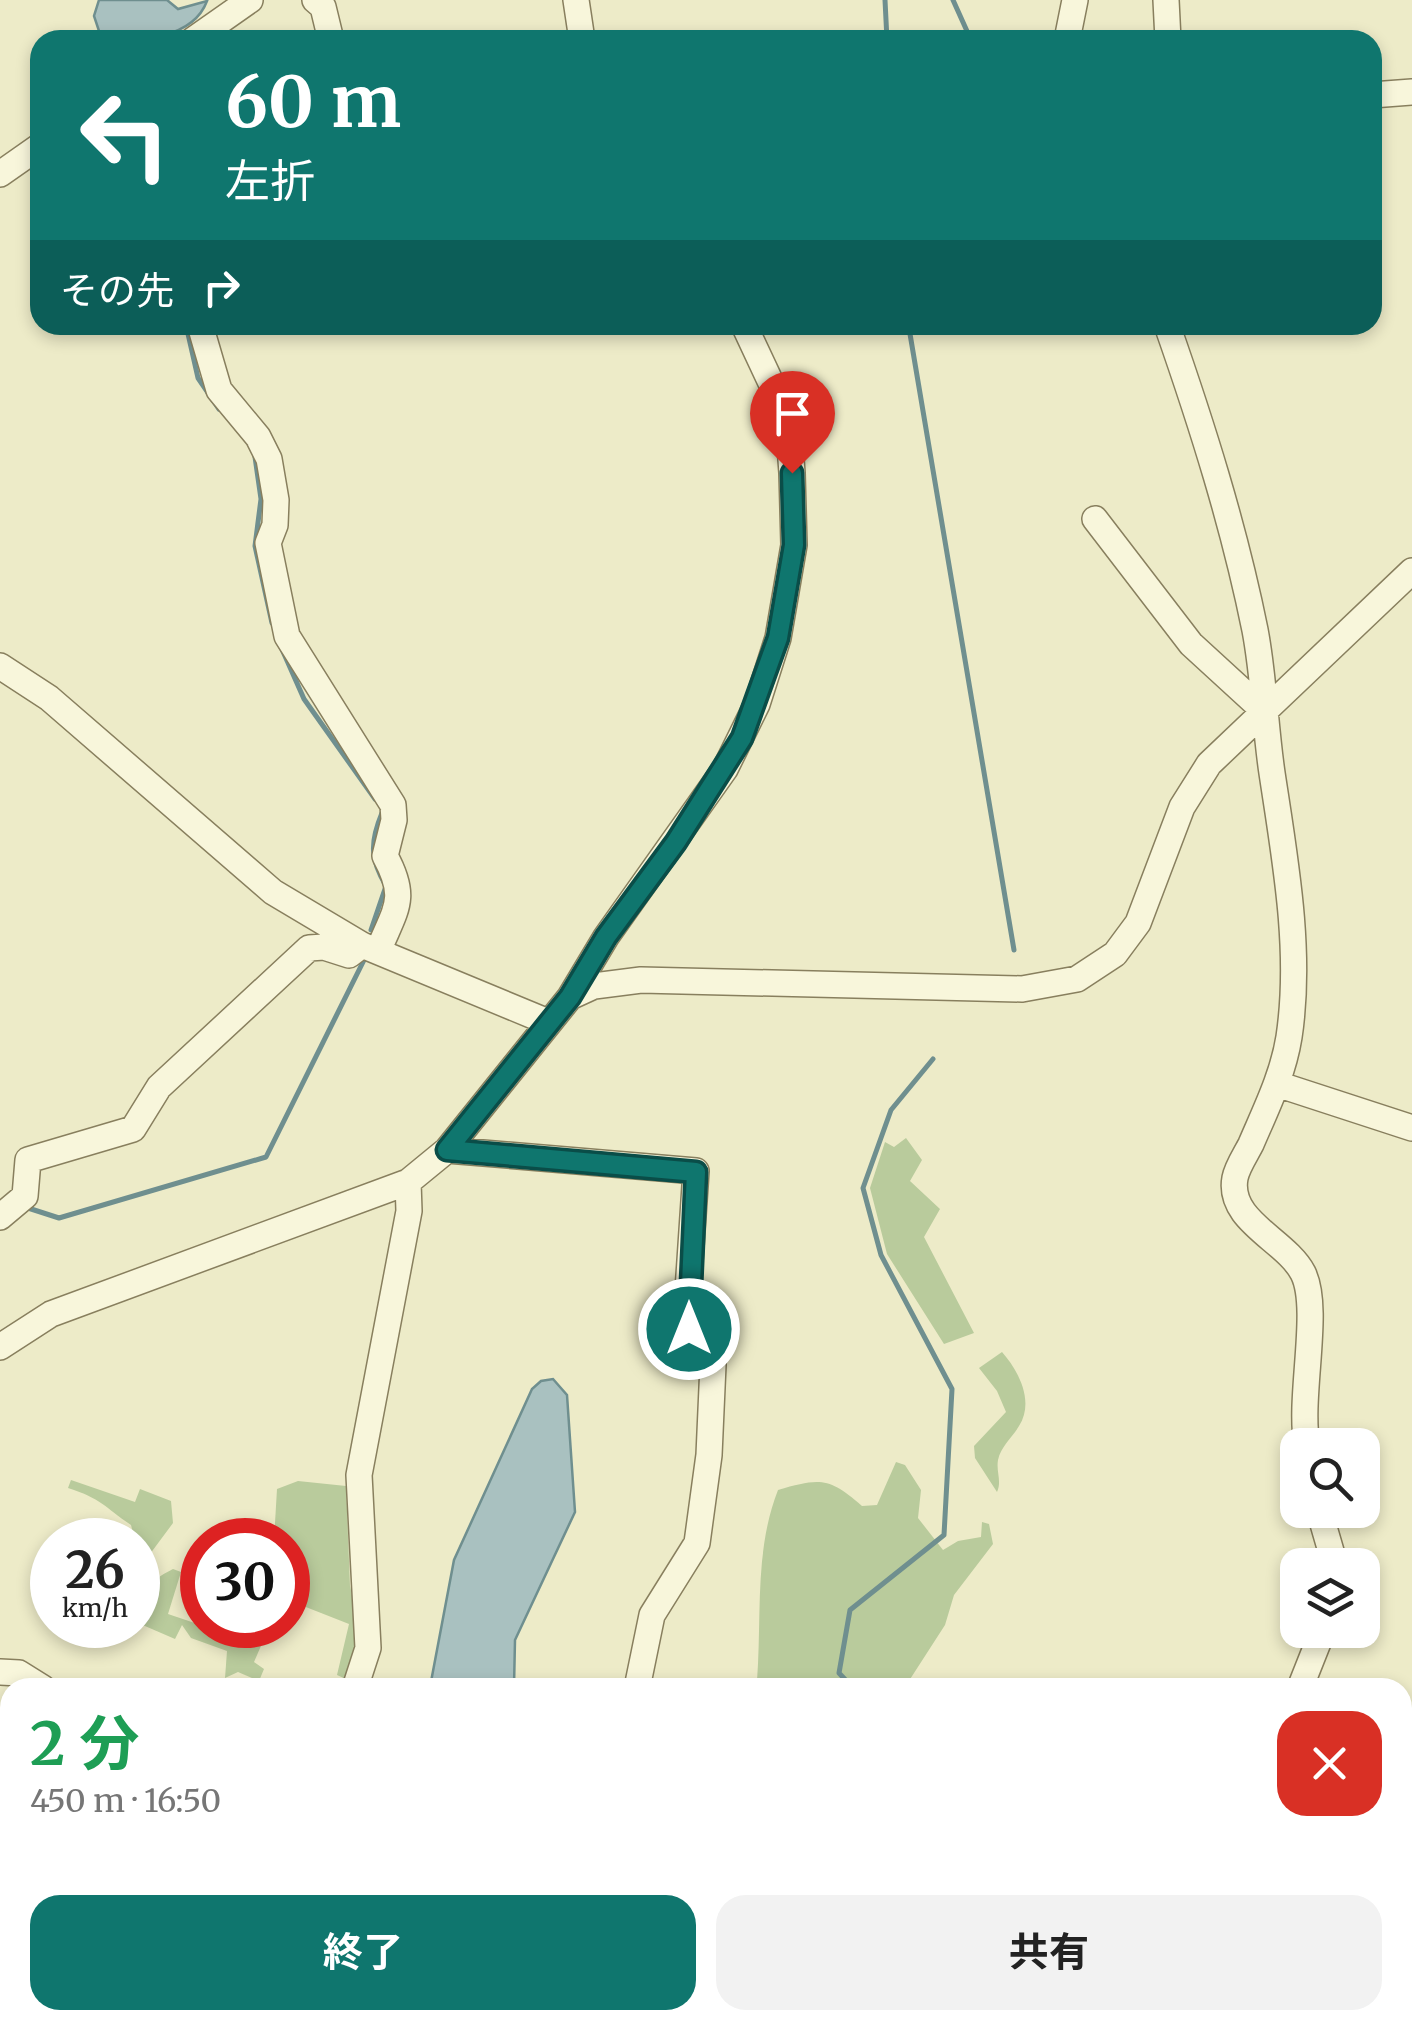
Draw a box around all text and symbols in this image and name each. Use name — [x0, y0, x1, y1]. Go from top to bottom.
text: 60 m — [225, 58, 401, 146]
icon: left — [60, 70, 190, 200]
text: 左折 — [225, 153, 315, 209]
icon: right — [194, 260, 249, 315]
text: その先 — [60, 267, 174, 314]
pin — [750, 371, 835, 474]
icon: arrive — [765, 386, 820, 441]
position arrow — [637, 1277, 741, 1381]
map controls — [1280, 1428, 1380, 1648]
button: search — [1280, 1428, 1380, 1528]
speed limit sign: 30 — [180, 1518, 310, 1648]
text: 26 — [65, 1539, 125, 1602]
button: layers — [1280, 1548, 1380, 1648]
text: km/h — [62, 1592, 128, 1624]
text: 2 分 — [30, 1706, 140, 1781]
button: close — [1277, 1711, 1382, 1816]
text: 450 m · 16:50 — [30, 1781, 221, 1821]
button: 終了 — [30, 1895, 696, 2010]
button: 共有 — [716, 1895, 1382, 2010]

